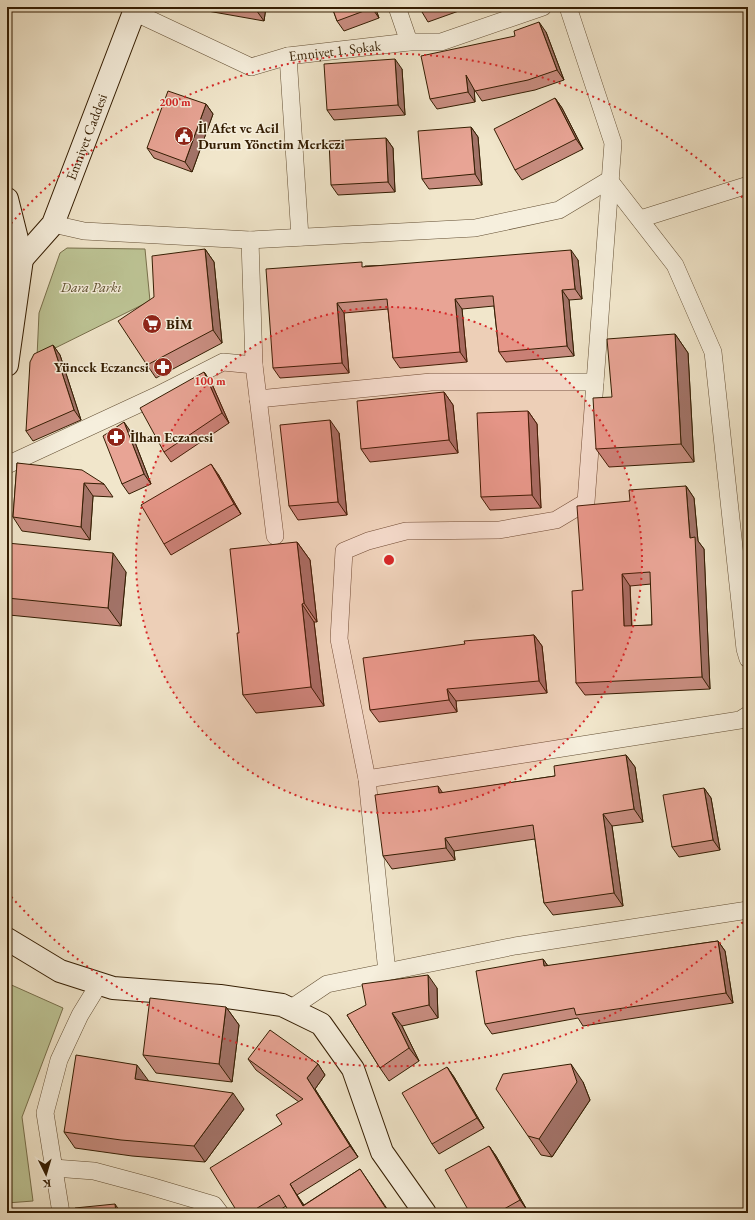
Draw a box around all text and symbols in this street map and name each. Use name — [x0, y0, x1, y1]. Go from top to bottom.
street label: Emniyet 1. Sokak — [288, 36, 382, 65]
street label: Emniyet Caddesi — [62, 91, 111, 183]
text: 200 m — [159, 94, 191, 110]
place label: İl Afet ve Acil Durum Yönetim Merkezi — [198, 119, 345, 153]
public building icon: İl Afet ve Acil Durum Yönetim Merkezi — [173, 125, 195, 147]
park label: Dara Parkı — [59, 278, 122, 296]
supermarket icon: BİM — [141, 313, 163, 335]
place label: BİM — [166, 315, 193, 333]
pharmacy icon: Yüncek Eczanesi — [152, 356, 174, 378]
place label: Yüncek Eczanesi — [54, 358, 149, 376]
text: 100 m — [194, 373, 226, 389]
pharmacy icon: İlhan Eczanesi — [105, 426, 127, 448]
place label: İlhan Eczanesi — [130, 428, 213, 446]
centre of rings — [382, 553, 396, 567]
north arrow — [26, 1154, 66, 1194]
text: K — [41, 1177, 52, 1191]

